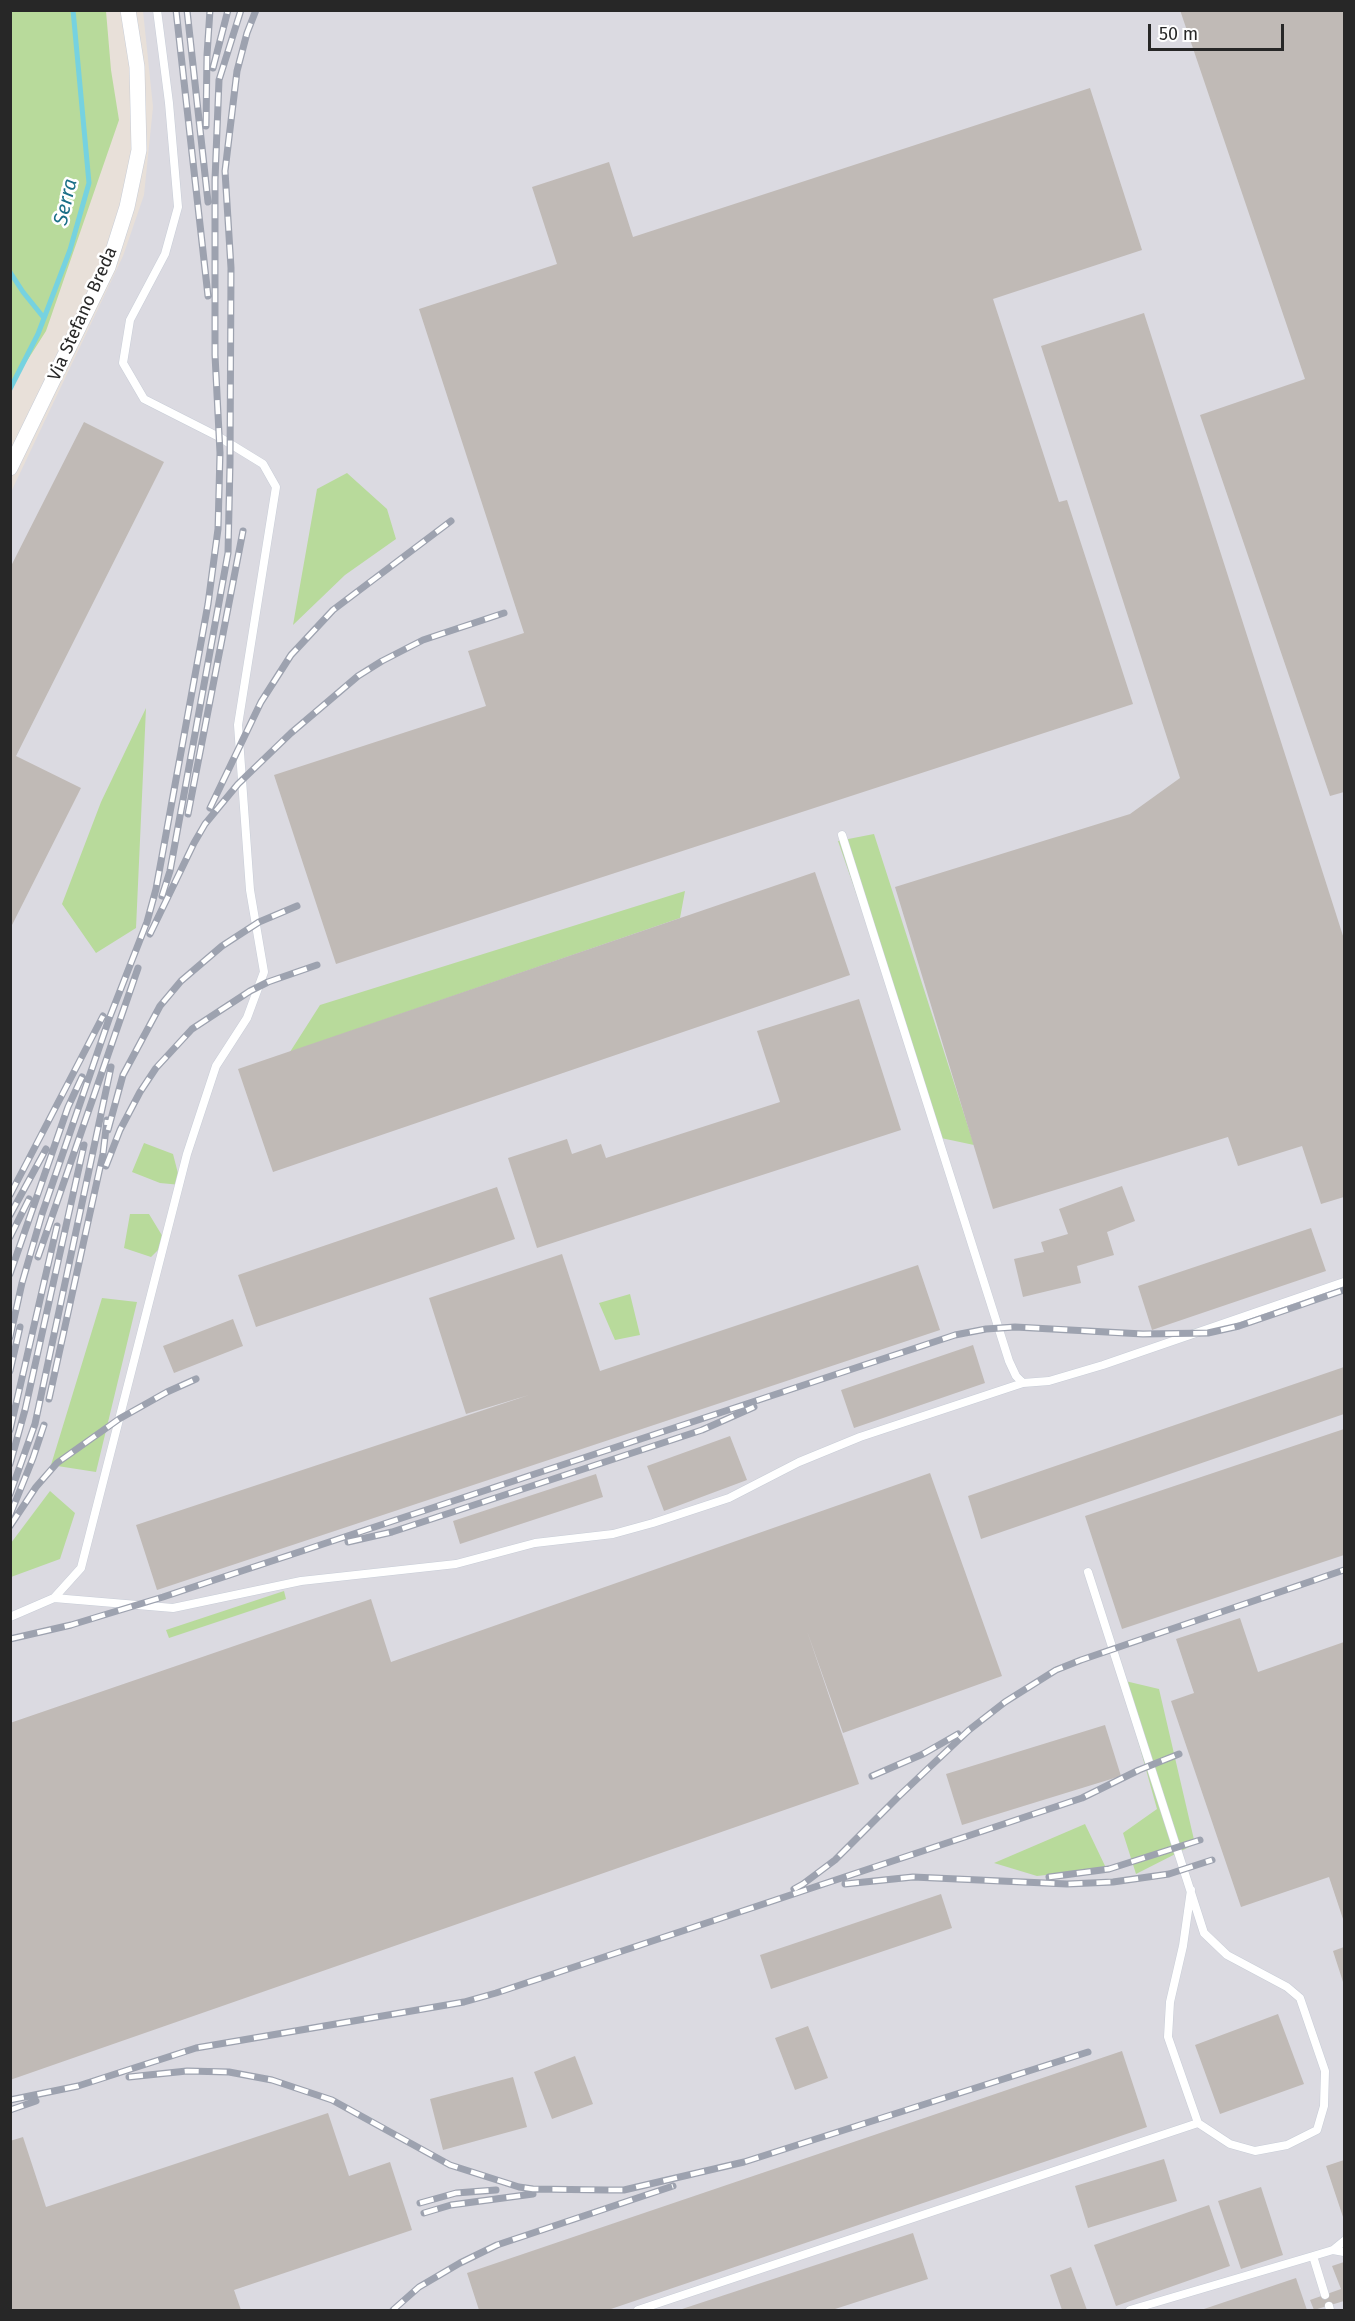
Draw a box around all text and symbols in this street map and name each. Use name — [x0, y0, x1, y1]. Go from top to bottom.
scale bar — [1151, 12, 1288, 50]
text: 50 m — [1159, 23, 1198, 45]
water label: Serra — [49, 176, 83, 228]
street label: Via Stefano Breda — [44, 244, 122, 384]

